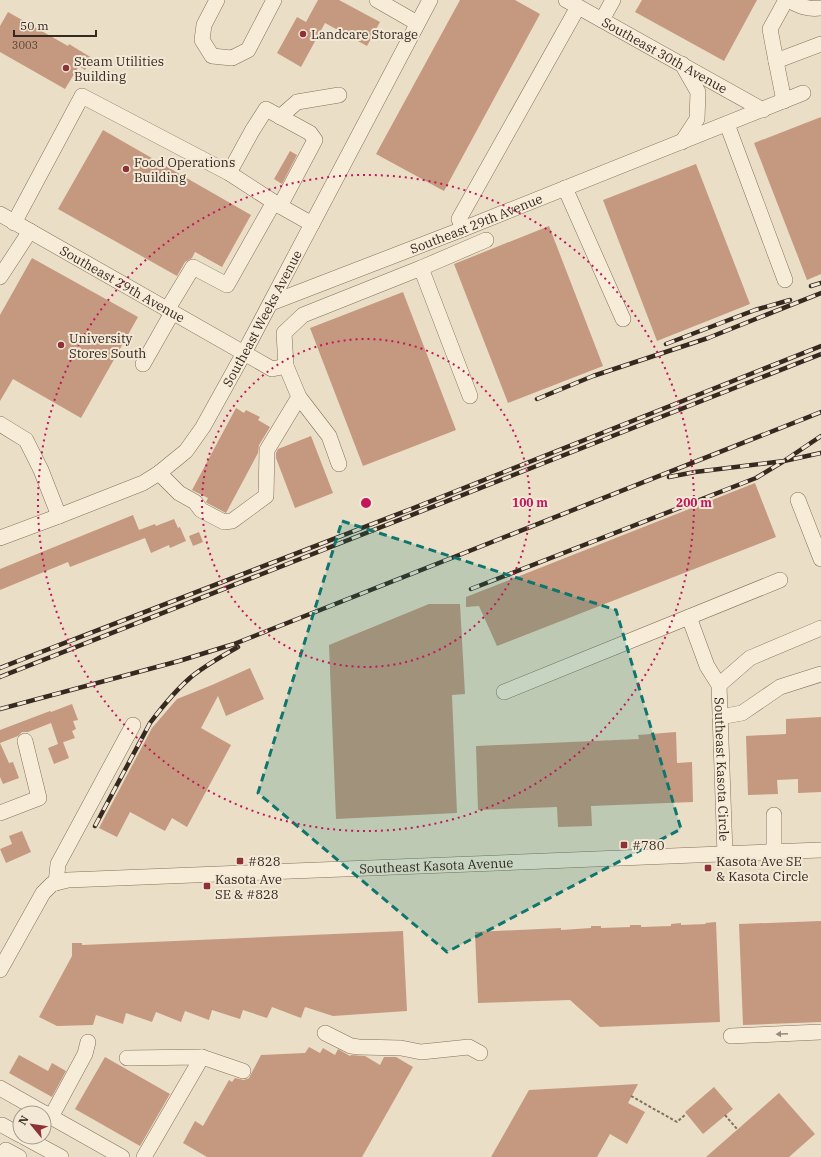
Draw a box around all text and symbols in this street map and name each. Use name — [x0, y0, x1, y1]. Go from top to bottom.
scale bar — [14, 12, 96, 38]
street label: Southeast 30th Avenue — [599, 13, 730, 97]
text: 50 m — [20, 18, 49, 33]
place label: Landcare Storage — [311, 26, 418, 43]
marker: Landcare Storage — [298, 29, 308, 39]
house number: 3003 — [12, 38, 38, 52]
place label: Steam Utilities Building — [74, 53, 164, 85]
marker: Steam Utilities Building — [61, 63, 71, 73]
place label: Food Operations Building — [134, 154, 235, 186]
marker: Food Operations Building — [121, 164, 131, 174]
street label: Southeast 29th Avenue — [407, 190, 545, 257]
street label: Southeast 29th Avenue — [57, 242, 188, 326]
street label: Southeast Weeks Avenue — [219, 247, 305, 390]
place label: University Stores South — [69, 330, 146, 362]
marker: University Stores South — [56, 340, 66, 350]
text: 100 m — [512, 495, 548, 510]
text: 200 m — [676, 495, 712, 510]
centre of rings — [359, 496, 373, 510]
street label: Southeast Kasota Circle — [711, 697, 733, 842]
place label: #780 — [632, 837, 665, 854]
marker: #780 — [619, 840, 629, 850]
place label: #828 — [248, 853, 281, 870]
place label: Kasota Ave SE & Kasota Circle — [716, 853, 809, 885]
street label: Southeast Kasota Avenue — [359, 854, 514, 877]
marker: #828 — [235, 856, 245, 866]
marker: Kasota Ave SE & Kasota Circle — [703, 863, 713, 873]
place label: Kasota Ave SE & #828 — [215, 871, 282, 903]
marker: Kasota Ave SE & #828 — [202, 881, 212, 891]
one-way arrow — [775, 1031, 788, 1037]
north arrow — [12, 1105, 52, 1145]
text: N — [15, 1113, 32, 1127]

